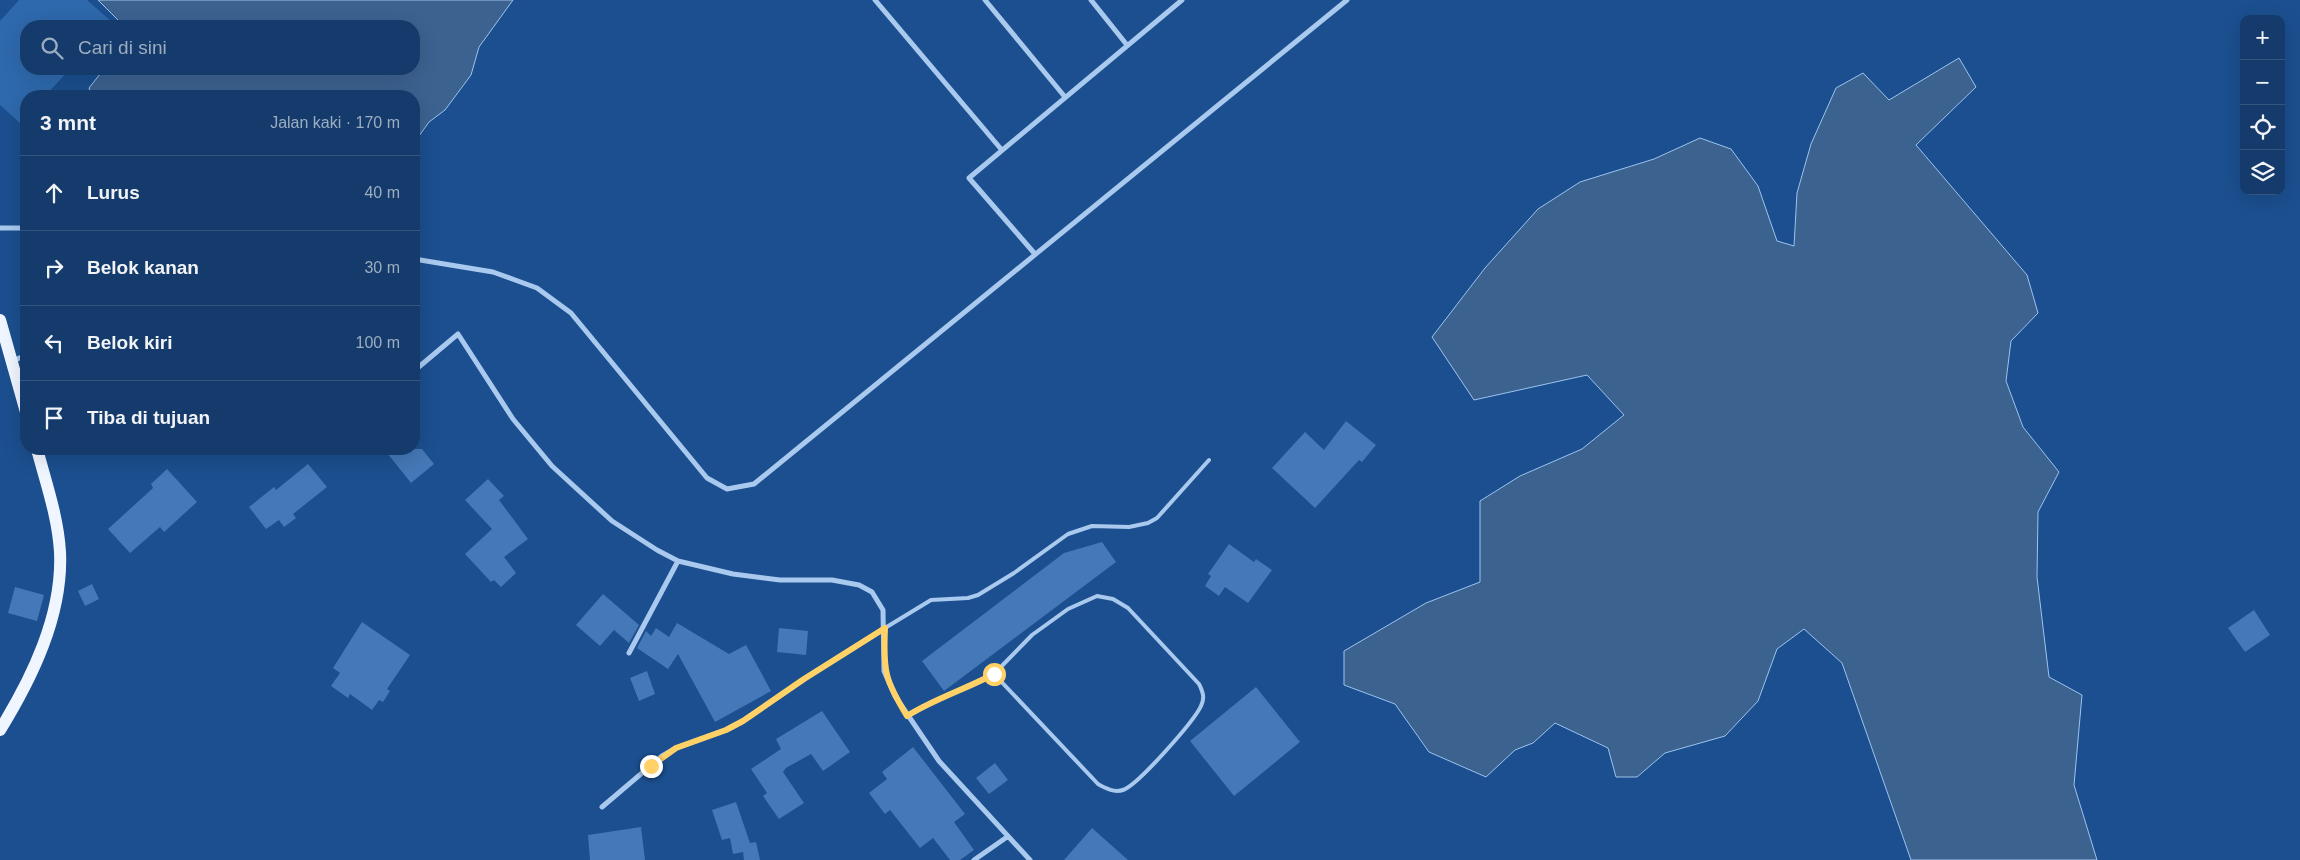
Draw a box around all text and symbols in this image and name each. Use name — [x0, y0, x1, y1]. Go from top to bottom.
map controls — [2240, 15, 2285, 195]
button: + — [2240, 15, 2285, 60]
search box — [20, 20, 420, 75]
icon: search — [38, 34, 66, 62]
text: Cari di sini — [78, 37, 167, 58]
button: − — [2240, 60, 2285, 105]
button: locate — [2240, 105, 2285, 150]
text: 3 mnt — [40, 111, 96, 134]
text: Jalan kaki · 170 m — [270, 114, 400, 131]
button: layers — [2240, 150, 2285, 195]
icon: ahead — [40, 179, 68, 207]
text: Lurus — [87, 182, 140, 203]
text: 40 m — [364, 184, 400, 201]
icon: right — [40, 254, 68, 282]
text: Belok kanan — [87, 257, 199, 278]
text: 30 m — [364, 259, 400, 276]
icon: left — [40, 329, 68, 357]
text: Belok kiri — [87, 332, 173, 353]
text: 100 m — [356, 334, 400, 351]
icon: arrive — [40, 404, 68, 432]
text: Tiba di tujuan — [87, 407, 210, 428]
route start — [983, 663, 1006, 686]
route end — [640, 755, 663, 778]

